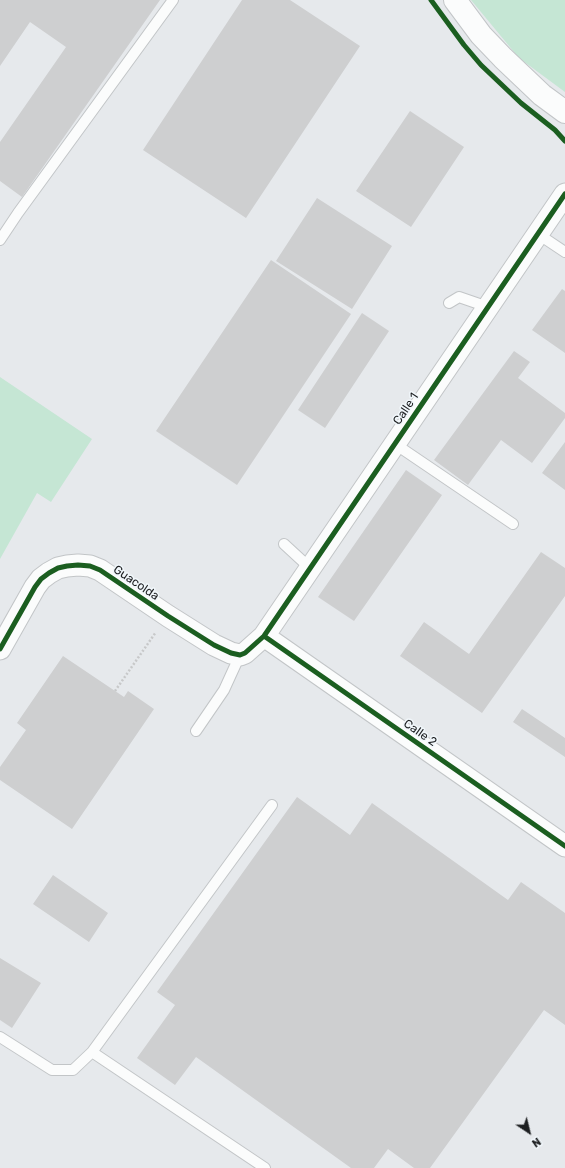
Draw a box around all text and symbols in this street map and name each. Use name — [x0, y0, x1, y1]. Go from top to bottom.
street label: Calle 1 — [390, 390, 422, 428]
street label: Guacolda — [110, 562, 162, 604]
street label: Calle 2 — [401, 716, 439, 750]
north arrow — [509, 1112, 549, 1152]
text: N — [529, 1135, 543, 1150]

